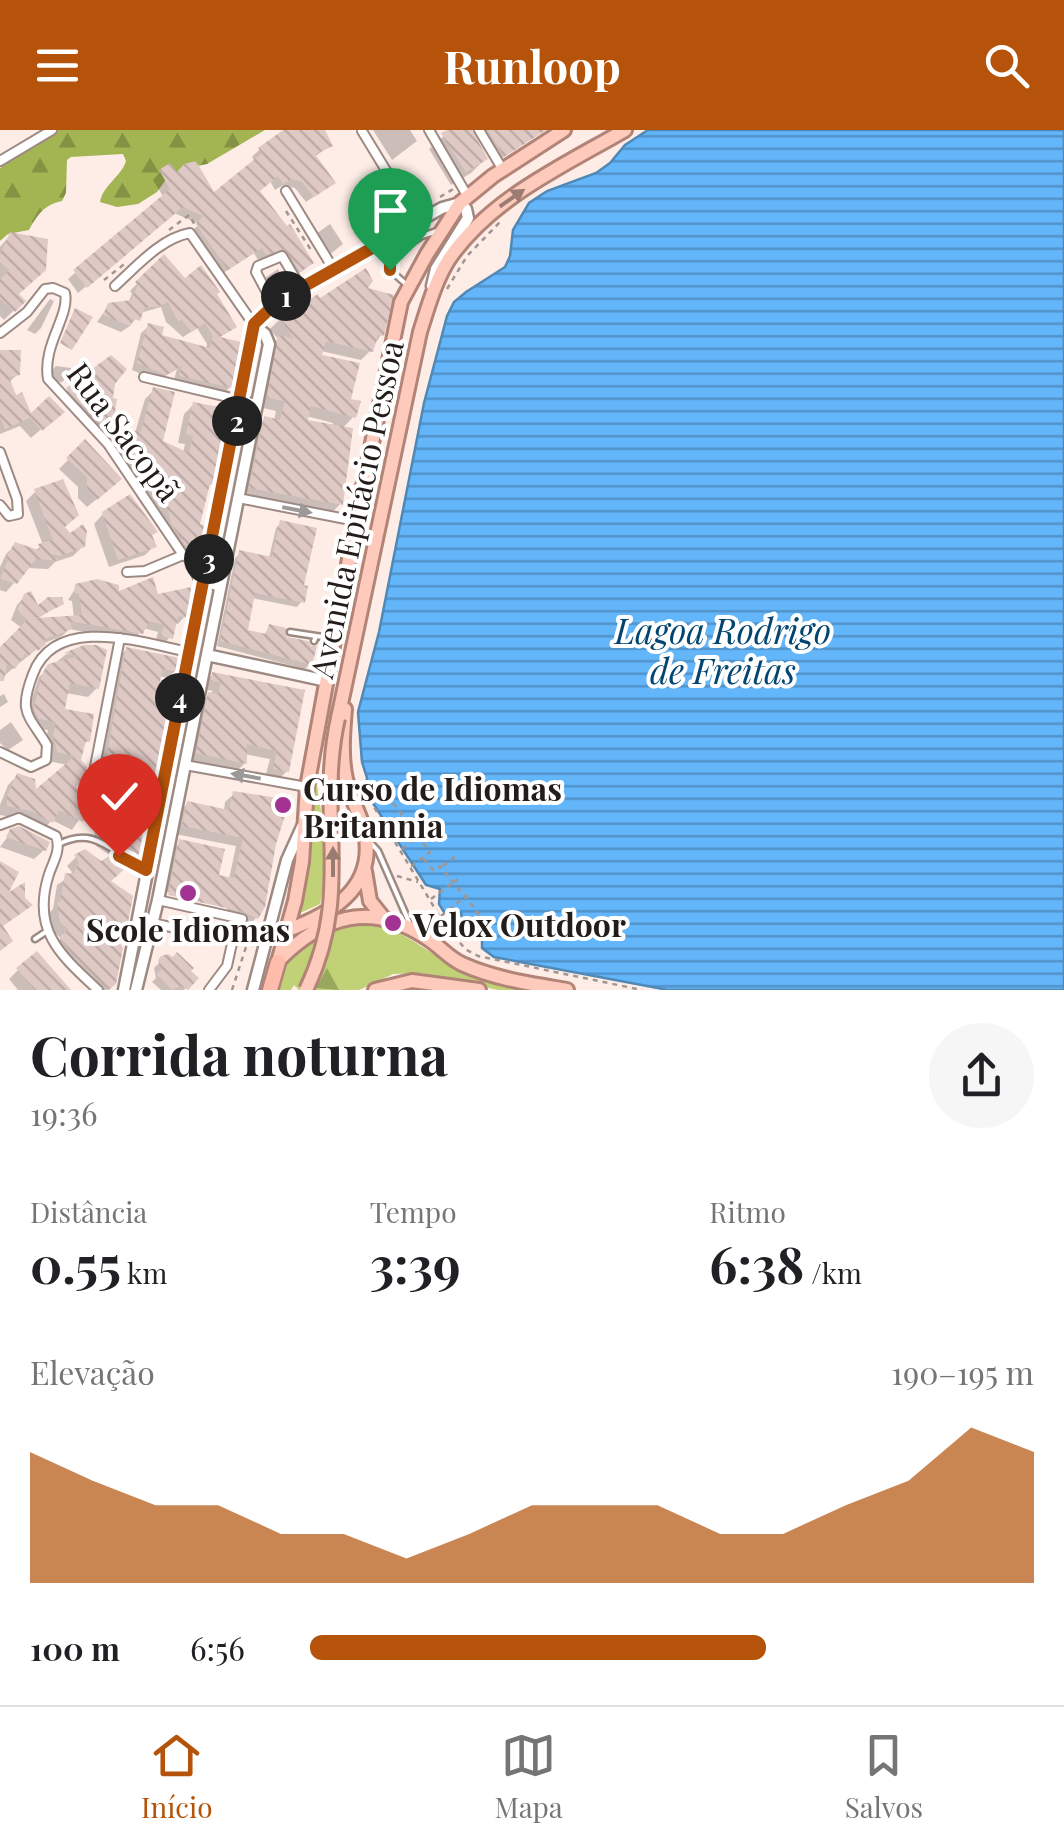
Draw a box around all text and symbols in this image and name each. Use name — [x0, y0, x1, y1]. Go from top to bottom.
text: Runloop — [443, 35, 621, 95]
icon: menu — [30, 38, 85, 93]
icon: search — [979, 38, 1034, 93]
pin — [348, 168, 433, 271]
icon: arrive — [363, 183, 418, 238]
one-way arrow — [498, 189, 525, 208]
pin: 1 — [261, 271, 311, 321]
text: 1 — [281, 277, 291, 314]
street label: Avenida Epitácio Pessoa — [298, 336, 412, 683]
street label: Rua Sacopã — [59, 353, 191, 509]
pin: 2 — [212, 396, 262, 446]
text: 2 — [230, 402, 244, 439]
one-way arrow — [282, 502, 313, 518]
pin: 3 — [184, 534, 234, 584]
text: 3 — [202, 540, 216, 577]
water label: Lagoa Rodrigo de Freitas — [613, 606, 831, 693]
pin: 4 — [155, 673, 205, 723]
text: 4 — [173, 679, 187, 716]
pin — [77, 754, 162, 857]
place label: Curso de Idiomas Britannia — [303, 766, 562, 846]
one-way arrow — [230, 768, 261, 783]
icon: check — [92, 769, 147, 824]
marker: Curso de Idiomas Britannia — [272, 794, 294, 816]
one-way arrow — [325, 845, 341, 877]
marker: Scole Idiomas — [177, 882, 199, 904]
place label: Velox Outdoor — [412, 902, 626, 945]
place label: Scole Idiomas — [86, 907, 290, 950]
marker: Velox Outdoor — [382, 912, 404, 934]
text: Corrida noturna — [30, 1016, 448, 1090]
button: share — [929, 1023, 1034, 1128]
text: 19:36 — [30, 1091, 98, 1134]
text: Distância — [30, 1193, 147, 1230]
text: Tempo — [370, 1193, 457, 1230]
text: Ritmo — [709, 1193, 786, 1230]
text: 0.55 — [30, 1230, 121, 1297]
text: 3:39 — [370, 1230, 461, 1297]
text: 6:38 — [709, 1230, 804, 1297]
text: km — [121, 1254, 167, 1291]
text: /km — [804, 1254, 862, 1291]
text: Elevação — [30, 1350, 155, 1393]
text: 190–195 m — [891, 1350, 1034, 1393]
text: 100 m — [30, 1626, 120, 1669]
text: 6:56 — [190, 1626, 245, 1669]
tab: Início — [141, 1728, 213, 1825]
tab: Mapa — [494, 1728, 563, 1825]
tab: Salvos — [845, 1728, 923, 1825]

